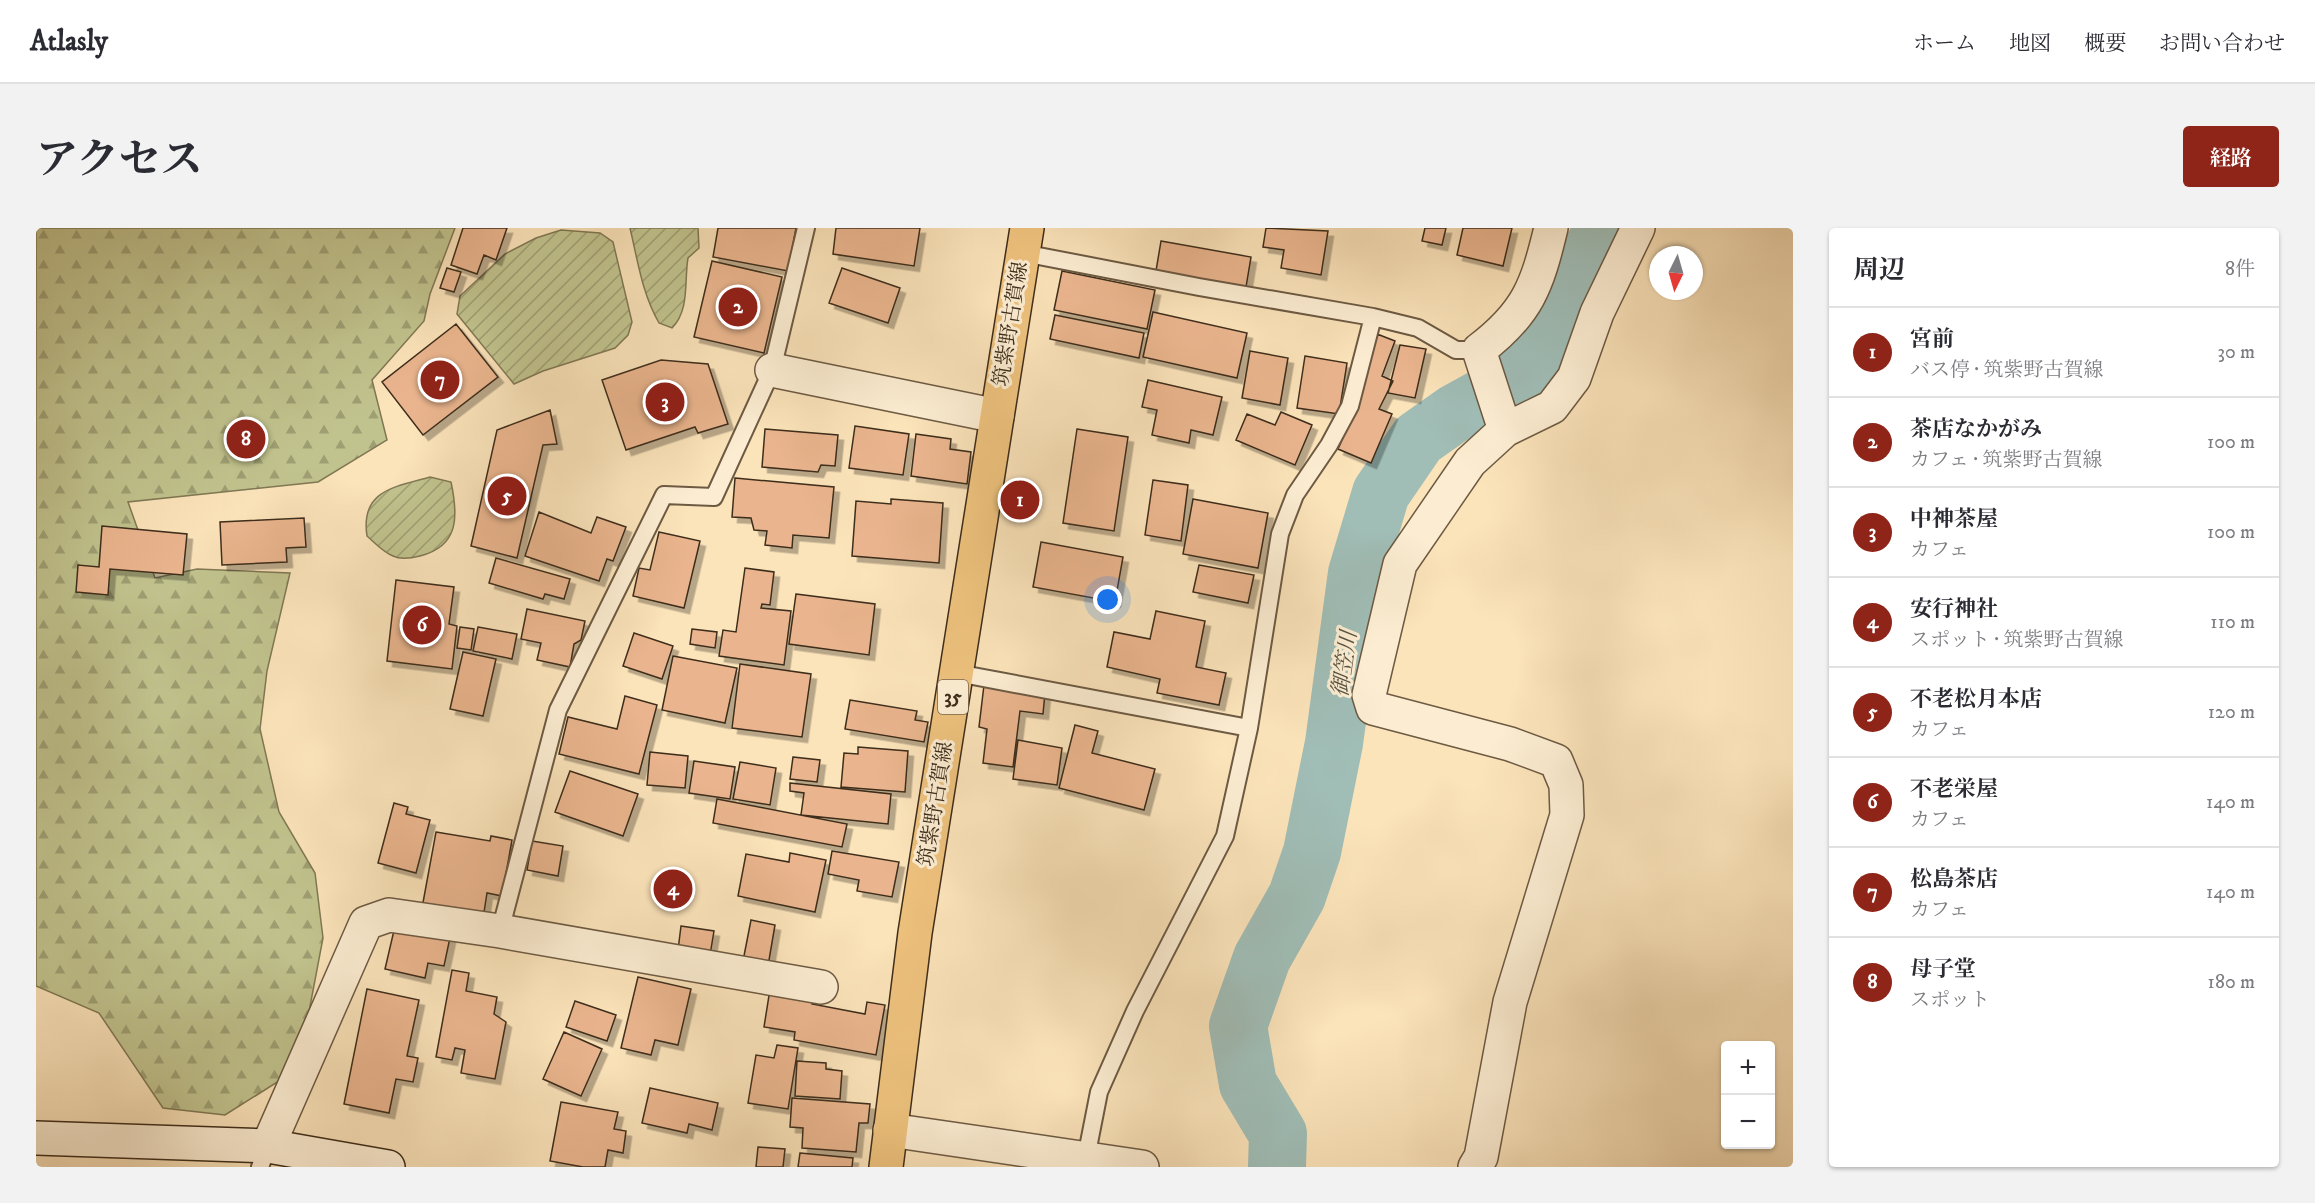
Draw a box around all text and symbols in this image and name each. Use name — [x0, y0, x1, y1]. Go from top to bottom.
text: Atlasly — [30, 24, 108, 59]
text: ホーム — [1913, 31, 1976, 57]
text: 地図 — [2009, 31, 2051, 57]
text: 概要 — [2084, 31, 2126, 57]
text: お問い合わせ — [2159, 31, 2285, 57]
button: 経路 — [2183, 126, 2279, 187]
text: アクセス — [36, 135, 203, 187]
north arrow — [1649, 246, 1703, 300]
text: 周辺 — [1853, 254, 1905, 287]
text: 8件 — [2225, 257, 2255, 282]
street label: 筑紫野古賀線 — [988, 260, 1034, 388]
pin: 2 — [718, 284, 758, 329]
text: 宮前 — [1910, 326, 1954, 353]
text: 1 — [1869, 340, 1876, 365]
text: 30 m — [2217, 340, 2255, 365]
pin: 7 — [420, 358, 460, 402]
text: バス停 · 筑紫野古賀線 — [1910, 358, 2103, 383]
pin: 3 — [646, 380, 684, 424]
pin: 8 — [226, 416, 266, 462]
text: 茶店なかがみ — [1910, 416, 2042, 443]
text: 2 — [1868, 430, 1877, 455]
text: 100 m — [2207, 430, 2255, 455]
text: カフェ · 筑紫野古賀線 — [1910, 448, 2102, 473]
pin: 5 — [488, 474, 526, 518]
pin: 1 — [1000, 478, 1040, 522]
text: 中神茶屋 — [1910, 506, 1998, 533]
text: 3 — [1869, 520, 1876, 545]
text: 100 m — [2207, 520, 2255, 545]
text: カフェ — [1910, 538, 1969, 563]
your location — [1093, 585, 1122, 614]
text: 安行神社 — [1910, 596, 1998, 623]
pin: 6 — [402, 602, 442, 648]
text: 4 — [1867, 610, 1878, 635]
text: 110 m — [2210, 610, 2255, 635]
water label: 御笠川 — [1327, 627, 1363, 699]
text: スポット · 筑紫野古賀線 — [1910, 628, 2123, 653]
road number: 35 — [938, 680, 968, 714]
text: 不老松月本店 — [1910, 686, 2042, 713]
text: 5 — [1868, 700, 1877, 725]
text: 120 m — [2208, 700, 2255, 725]
text: カフェ — [1910, 718, 1969, 743]
street label: 筑紫野古賀線 — [913, 740, 959, 868]
text: 不老栄屋 — [1910, 776, 1998, 803]
text: 6 — [1867, 790, 1878, 815]
text: 140 m — [2206, 790, 2255, 815]
text: カフェ — [1910, 808, 1969, 833]
pin: 4 — [654, 866, 692, 912]
text: 松島茶店 — [1910, 866, 1998, 893]
text: 7 — [1867, 880, 1878, 905]
text: 140 m — [2206, 880, 2255, 905]
text: カフェ — [1910, 898, 1969, 923]
text: 母子堂 — [1910, 956, 1976, 983]
text: 8 — [1867, 970, 1878, 995]
text: 180 m — [2208, 970, 2255, 995]
text: スポット — [1910, 988, 1990, 1013]
map controls — [1721, 1041, 1775, 1149]
button: + — [1721, 1041, 1775, 1095]
button: − — [1721, 1095, 1775, 1149]

